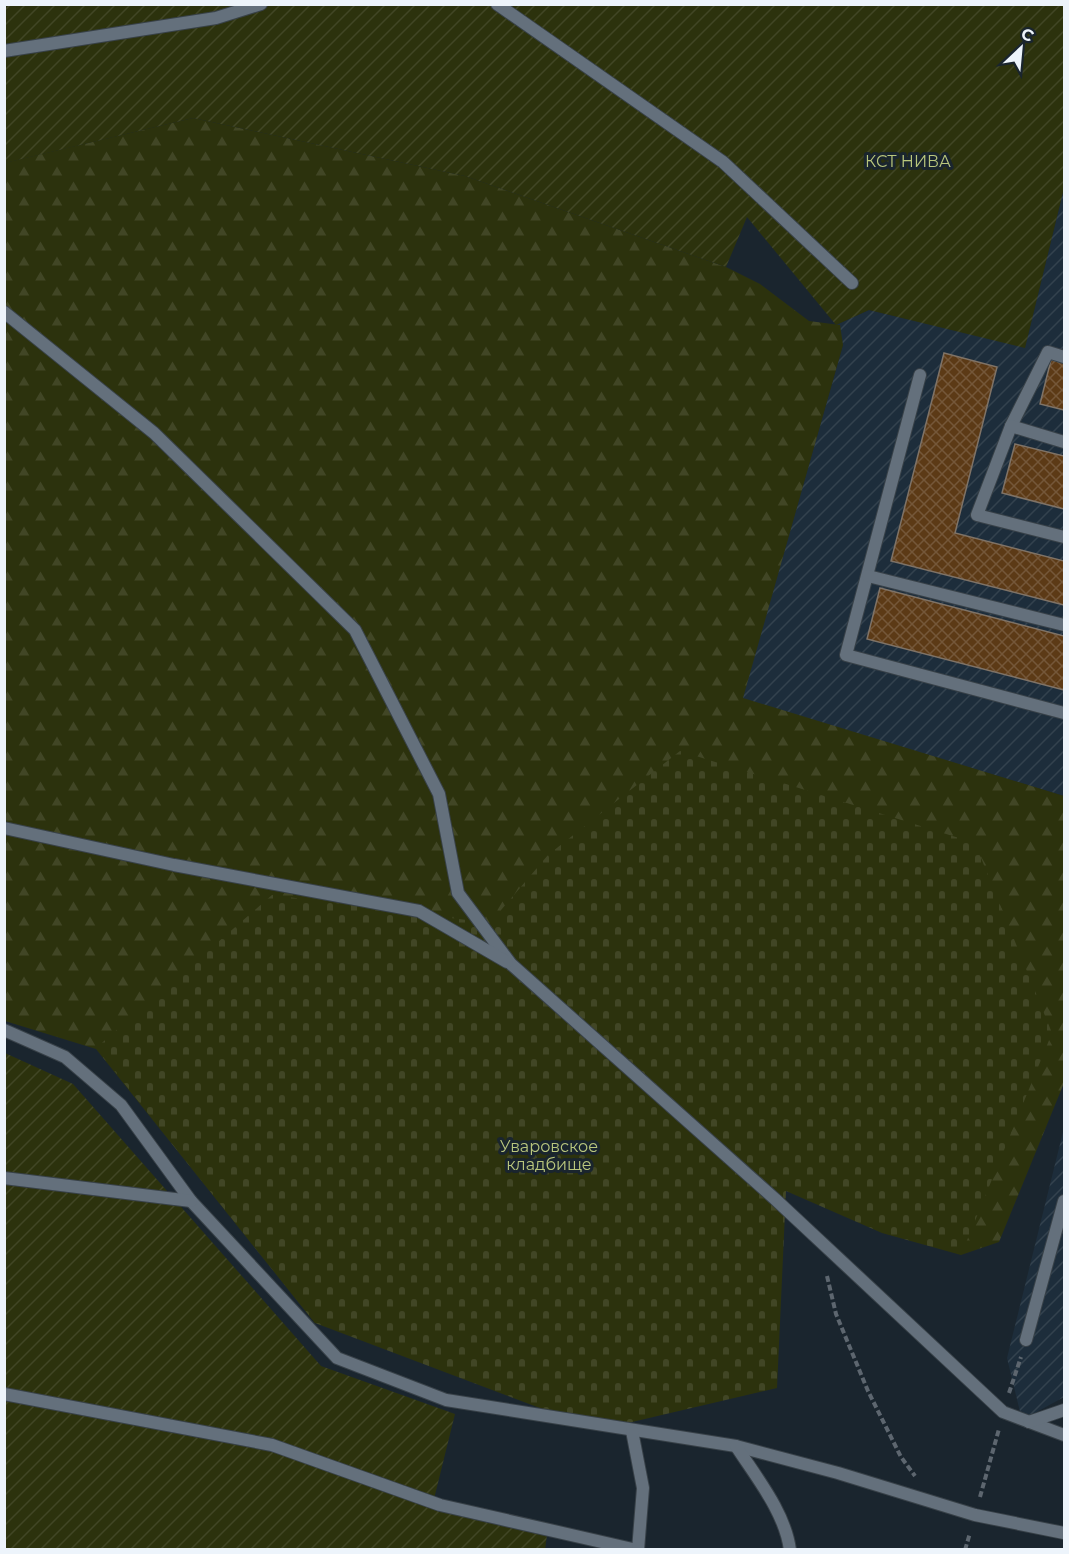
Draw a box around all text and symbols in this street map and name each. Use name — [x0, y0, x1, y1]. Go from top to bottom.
north arrow — [991, 18, 1051, 78]
text: С — [1018, 24, 1037, 46]
park label: КСТ НИВА — [865, 152, 951, 171]
park label: Уваровское кладбище — [500, 1137, 598, 1174]

